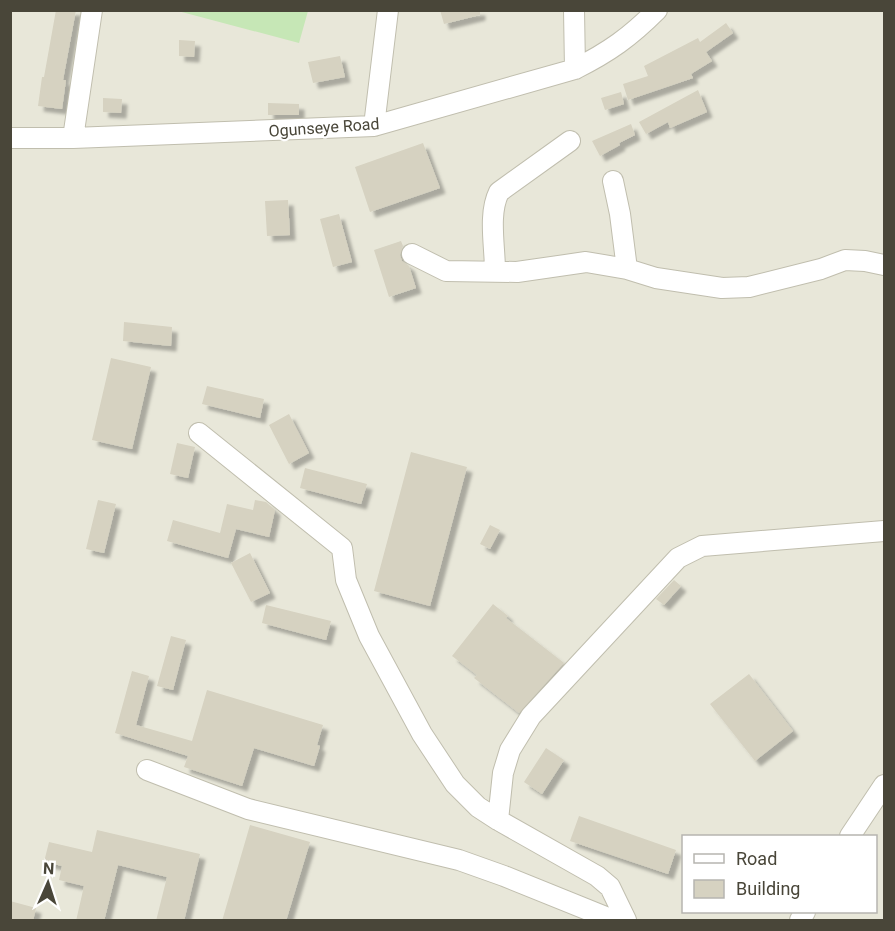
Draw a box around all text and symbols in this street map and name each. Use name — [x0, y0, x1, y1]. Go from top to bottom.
street label: Ogunseye Road — [268, 114, 380, 141]
legend — [682, 835, 877, 913]
text: Road — [736, 848, 777, 869]
north arrow — [18, 853, 78, 913]
text: N — [43, 859, 55, 878]
text: Building — [736, 878, 800, 899]

